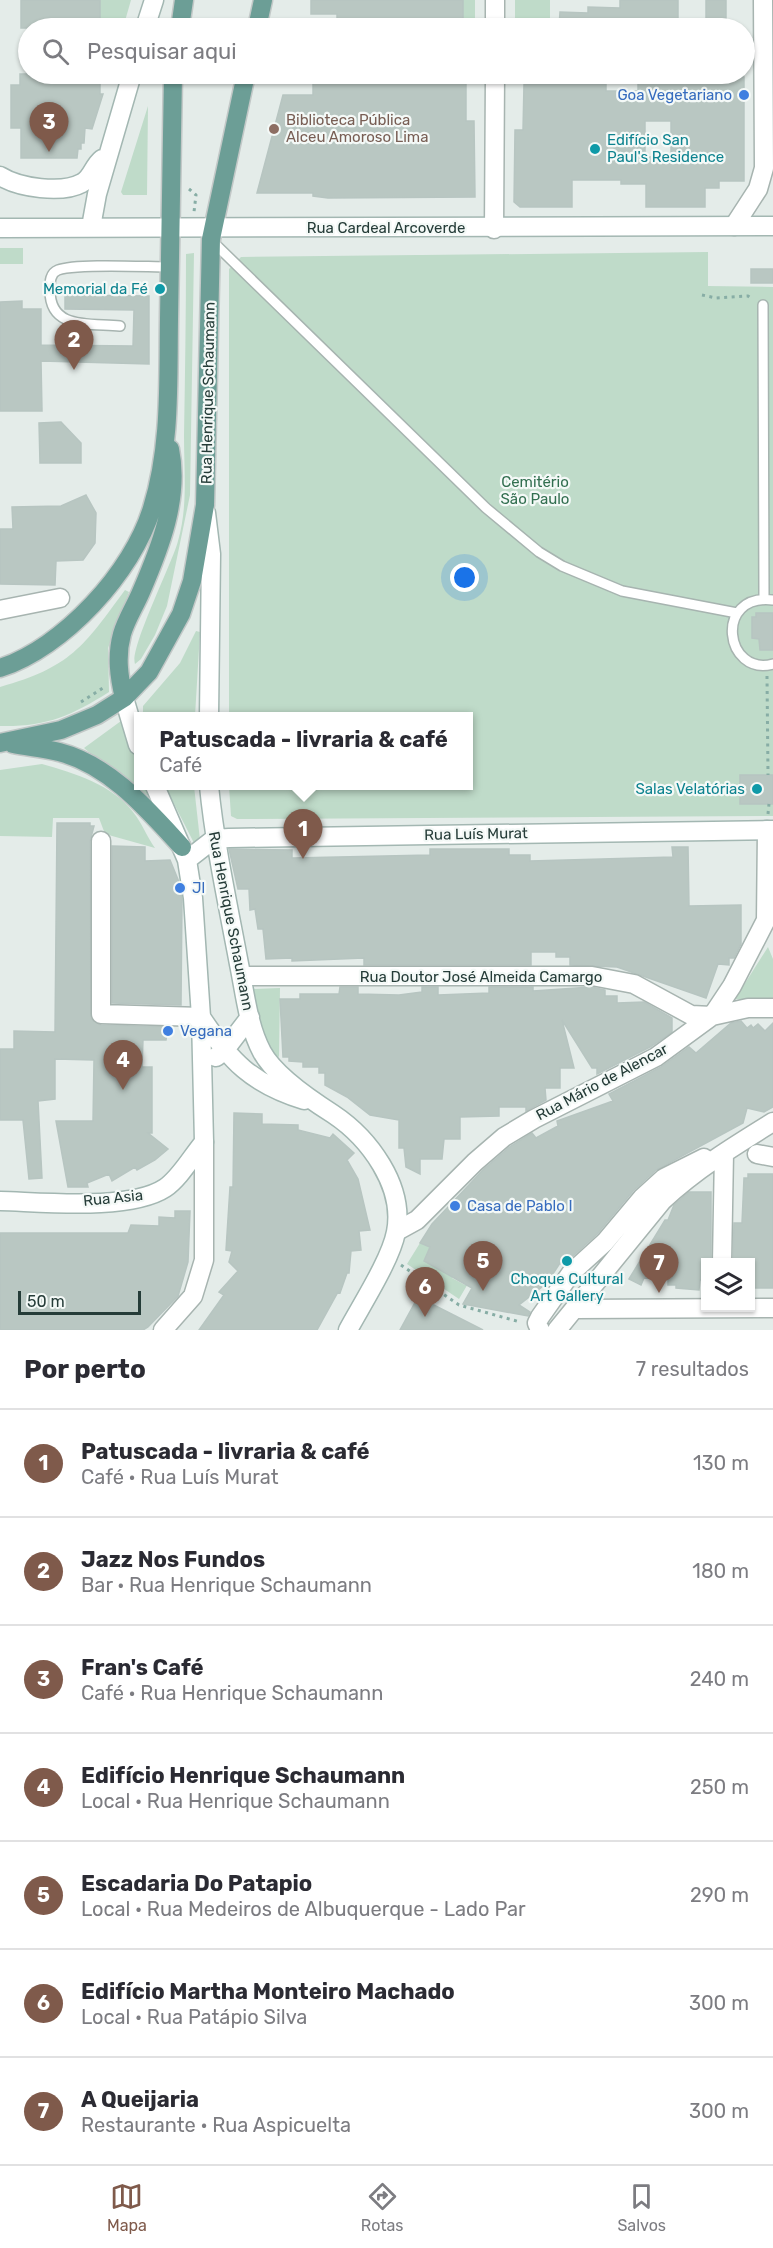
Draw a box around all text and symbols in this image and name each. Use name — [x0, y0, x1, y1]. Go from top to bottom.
search box — [18, 18, 755, 84]
icon: search — [39, 35, 72, 68]
text: Pesquisar aqui — [87, 38, 237, 65]
place label: Goa Vegetariano — [617, 86, 732, 104]
marker: Goa Vegetariano — [737, 88, 751, 102]
pin: 3 — [29, 102, 68, 152]
place label: Biblioteca Pública Alceu Amoroso Lima — [286, 111, 428, 146]
marker: Biblioteca Pública Alceu Amoroso Lima — [267, 122, 281, 136]
place label: Edifício San Paul's Residence — [607, 131, 724, 166]
marker: Edifício San Paul's Residence — [588, 142, 602, 156]
street label: Rua Cardeal Arcoverde — [307, 219, 465, 237]
place label: Memorial da Fé — [43, 280, 148, 298]
marker: Memorial da Fé — [153, 282, 167, 296]
street label: Rua Henrique Schaumann — [197, 302, 219, 484]
pin: 2 — [54, 320, 94, 370]
park label: Cemitério São Paulo — [501, 473, 569, 508]
your location — [450, 563, 479, 592]
popup — [134, 712, 473, 790]
text: Patuscada - livraria & café — [159, 726, 448, 753]
text: Café — [159, 753, 202, 777]
place label: Salas Velatórias — [636, 780, 745, 798]
marker: Salas Velatórias — [750, 782, 764, 796]
pin: 1 — [284, 810, 322, 859]
street label: Rua Luís Murat — [424, 824, 528, 844]
street label: Rua Henrique Schaumann — [205, 830, 257, 1012]
place label: Jl — [192, 879, 205, 897]
marker: Jl — [173, 881, 187, 895]
street label: Rua Doutor José Almeida Camargo — [360, 968, 602, 986]
place label: Vegana — [180, 1022, 232, 1040]
marker: Vegana — [161, 1024, 175, 1038]
street label: Rua Mário de Alencar — [533, 1039, 671, 1124]
pin: 4 — [104, 1040, 142, 1090]
street label: Rua Asia — [82, 1186, 144, 1210]
place label: Casa de Pablo I — [467, 1197, 573, 1215]
marker: Casa de Pablo I — [448, 1199, 462, 1213]
pin: 5 — [464, 1242, 502, 1291]
pin: 7 — [640, 1244, 678, 1293]
marker: Choque Cultural Art Gallery — [560, 1254, 574, 1268]
map controls — [701, 1258, 755, 1312]
button: layers — [701, 1258, 755, 1312]
pin: 6 — [406, 1268, 444, 1317]
place label: Choque Cultural Art Gallery — [511, 1270, 623, 1305]
scale bar — [18, 1288, 141, 1316]
text: 50 m — [27, 1292, 65, 1311]
text: Por perto — [24, 1354, 146, 1385]
text: 7 resultados — [636, 1357, 749, 1381]
text: Patuscada - livraria & café — [81, 1438, 370, 1465]
text: 1 — [39, 1451, 48, 1475]
text: 130 m — [693, 1451, 749, 1475]
text: Café · Rua Luís Murat — [81, 1465, 279, 1489]
text: Jazz Nos Fundos — [81, 1546, 265, 1573]
text: 2 — [37, 1559, 50, 1583]
text: 180 m — [692, 1559, 749, 1583]
text: Bar · Rua Henrique Schaumann — [81, 1573, 372, 1597]
text: Fran's Café — [81, 1654, 204, 1681]
text: 3 — [37, 1667, 50, 1691]
text: 240 m — [690, 1667, 749, 1691]
text: Café · Rua Henrique Schaumann — [81, 1681, 383, 1705]
text: Edifício Henrique Schaumann — [81, 1762, 405, 1789]
text: 4 — [37, 1775, 50, 1799]
text: 250 m — [690, 1775, 749, 1799]
text: Local · Rua Henrique Schaumann — [81, 1789, 390, 1813]
text: Escadaria Do Patapio — [81, 1870, 312, 1897]
text: 5 — [37, 1883, 50, 1907]
text: 290 m — [690, 1883, 749, 1907]
text: Local · Rua Medeiros de Albuquerque - Lado Par — [81, 1897, 526, 1921]
text: Edifício Martha Monteiro Machado — [81, 1978, 455, 2005]
text: 6 — [37, 1991, 50, 2015]
text: 300 m — [689, 1991, 749, 2015]
text: Local · Rua Patápio Silva — [81, 2005, 307, 2029]
text: A Queijaria — [81, 2086, 199, 2113]
text: 7 — [38, 2099, 49, 2123]
text: 300 m — [689, 2099, 749, 2123]
text: Restaurante · Rua Aspicuelta — [81, 2113, 351, 2137]
tab: Mapa — [107, 2180, 147, 2235]
tab: Rotas — [361, 2180, 404, 2235]
tab: Salvos — [617, 2180, 666, 2235]

